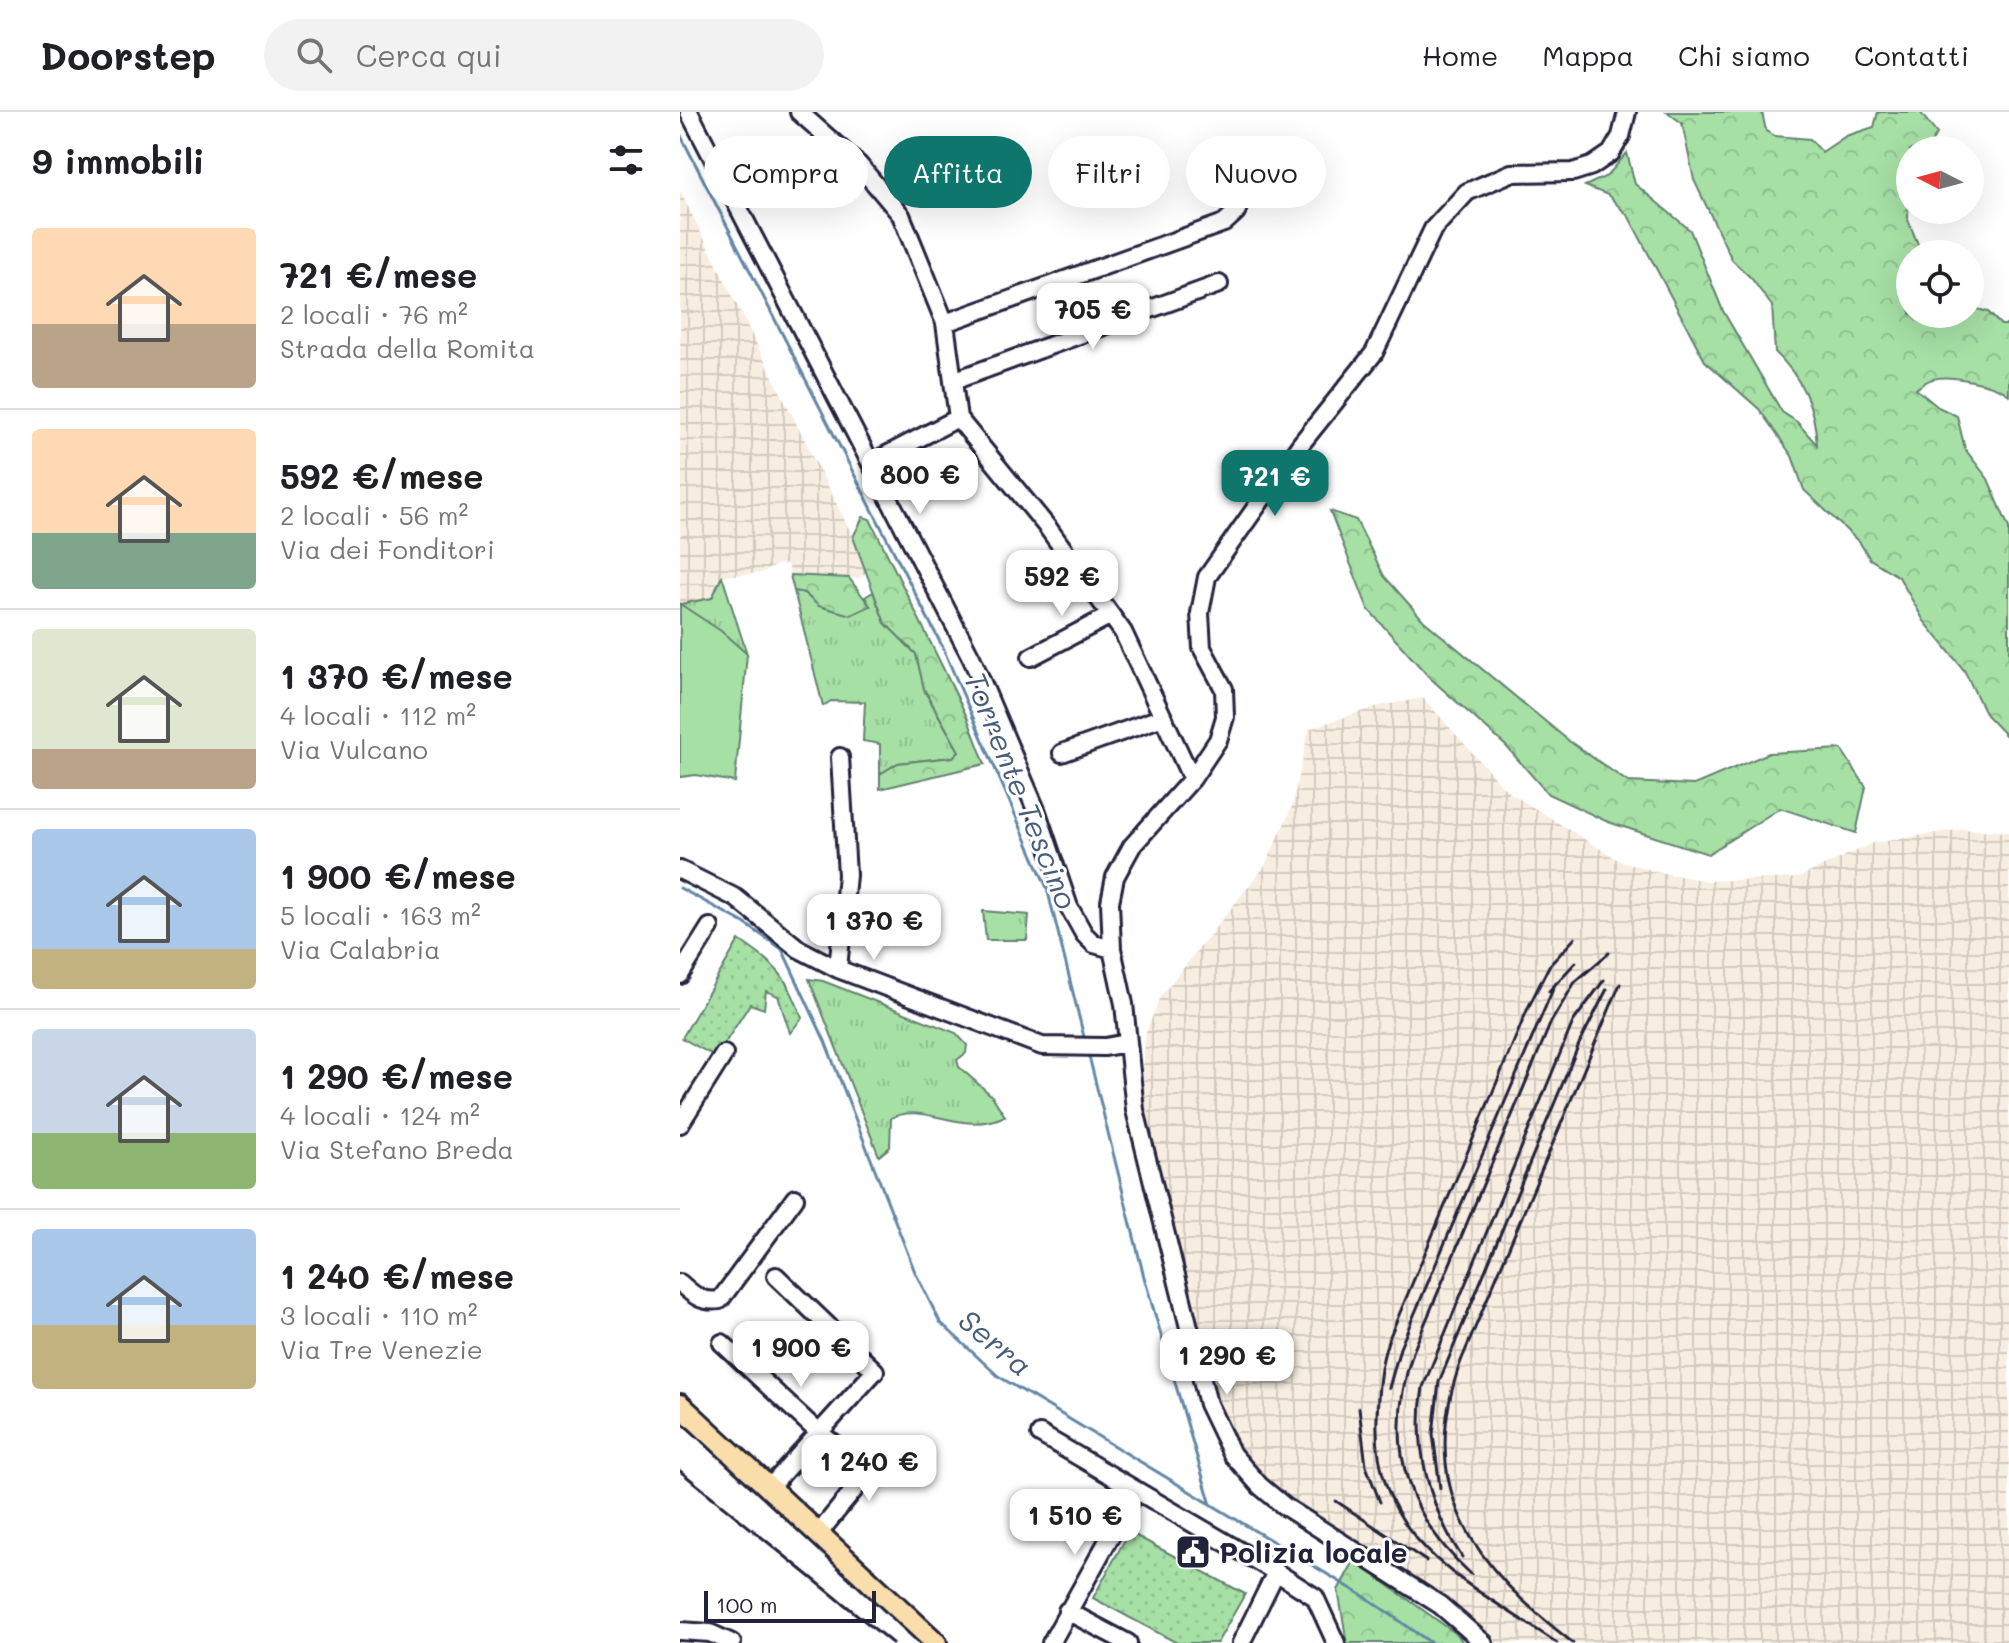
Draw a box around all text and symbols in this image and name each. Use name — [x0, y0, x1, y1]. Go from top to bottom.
search box — [264, 19, 824, 91]
text: Doorstep — [40, 30, 216, 80]
icon: search — [292, 33, 336, 77]
text: Cerca qui — [356, 35, 502, 75]
text: Home — [1422, 37, 1498, 73]
text: Mappa — [1542, 37, 1634, 73]
text: Chi siamo — [1678, 37, 1810, 73]
text: Contatti — [1854, 37, 1969, 73]
chip: Compra — [704, 136, 868, 208]
chip: Affitta — [884, 136, 1032, 208]
chip: Filtri — [1048, 136, 1170, 208]
chip: Nuovo — [1186, 136, 1326, 208]
north arrow — [1896, 136, 1984, 224]
map controls — [1896, 136, 1984, 328]
text: 9 immobili — [32, 138, 205, 183]
icon: filters — [604, 138, 648, 182]
button: locate — [1896, 240, 1984, 328]
text: 721 €/mese — [280, 252, 477, 297]
icon: home — [96, 260, 192, 356]
pin: 705 € — [1037, 283, 1149, 351]
text: 705 € — [1055, 292, 1131, 326]
text: 2 locali · 76 m² — [280, 297, 468, 331]
text: Strada della Romita — [280, 331, 535, 365]
pin: 800 € — [864, 448, 976, 516]
pin: 721 € — [1219, 450, 1331, 518]
text: 592 €/mese — [280, 453, 484, 498]
text: 800 € — [880, 457, 960, 491]
text: 721 € — [1240, 459, 1310, 493]
icon: home — [96, 461, 192, 557]
text: 2 locali · 56 m² — [280, 498, 468, 532]
text: Via dei Fonditori — [280, 532, 495, 566]
pin: 592 € — [1006, 550, 1118, 618]
text: 592 € — [1024, 559, 1100, 593]
text: 1 370 €/mese — [280, 653, 513, 698]
icon: home — [96, 661, 192, 757]
water label: Torrente Tescino — [956, 666, 1088, 914]
text: 4 locali · 112 m² — [280, 698, 476, 732]
text: Via Vulcano — [280, 732, 428, 766]
text: 1 900 €/mese — [280, 853, 516, 898]
icon: home — [96, 861, 192, 957]
pin: 1 370 € — [800, 894, 948, 962]
text: 5 locali · 163 m² — [280, 898, 481, 932]
text: 1 370 € — [825, 903, 923, 937]
text: Via Calabria — [280, 932, 440, 966]
text: 1 290 €/mese — [280, 1053, 513, 1098]
icon: home — [96, 1061, 192, 1157]
text: 4 locali · 124 m² — [280, 1098, 480, 1132]
text: Via Stefano Breda — [280, 1132, 514, 1166]
text: 1 240 €/mese — [280, 1253, 514, 1298]
icon: home — [96, 1261, 192, 1357]
text: 3 locali · 110 m² — [280, 1298, 478, 1332]
water label: Serra — [951, 1300, 1041, 1384]
pin: 1 900 € — [727, 1321, 875, 1389]
pin: 1 290 € — [1153, 1329, 1301, 1397]
text: 1 900 € — [751, 1330, 851, 1364]
text: Via Tre Venezie — [280, 1332, 483, 1366]
text: 1 290 € — [1178, 1338, 1276, 1372]
pin: 1 240 € — [795, 1435, 943, 1503]
text: 1 240 € — [819, 1444, 919, 1478]
pin: 1 510 € — [1001, 1489, 1149, 1557]
text: 1 510 € — [1028, 1498, 1122, 1532]
public building icon: Polizia locale — [1174, 1533, 1212, 1571]
place label: Polizia locale — [1219, 1534, 1407, 1570]
scale bar — [704, 1587, 876, 1623]
text: 100 m — [716, 1590, 778, 1619]

